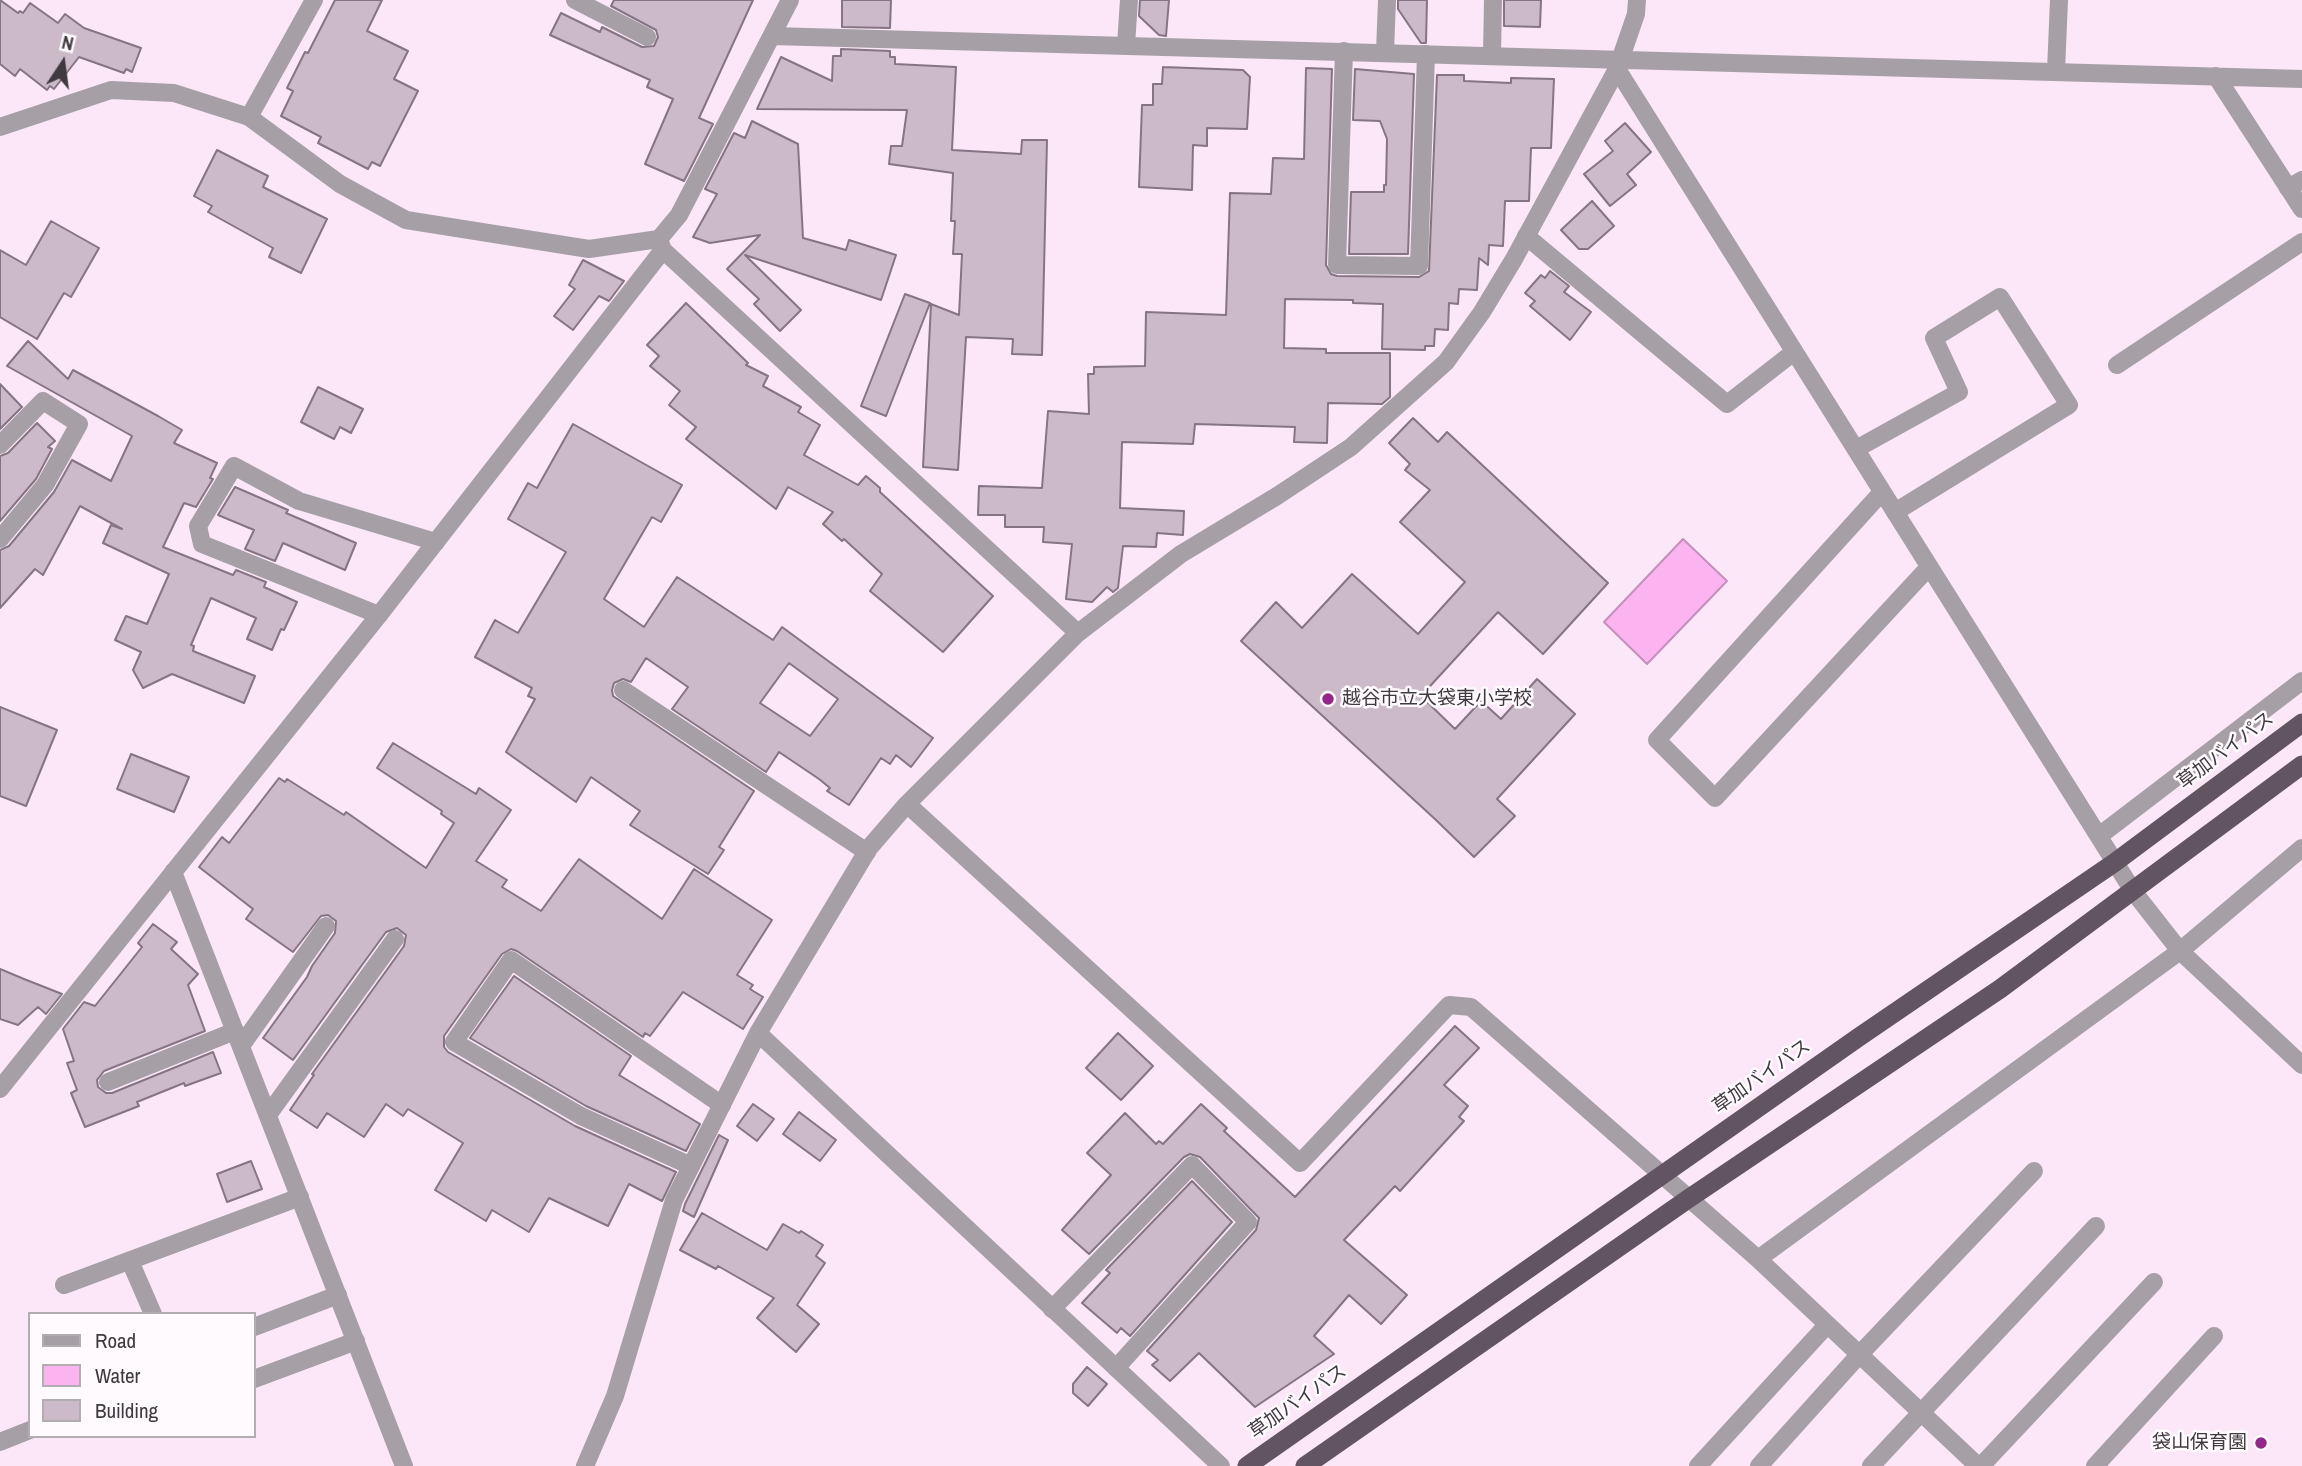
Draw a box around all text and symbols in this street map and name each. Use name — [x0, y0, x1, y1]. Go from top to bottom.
north arrow — [28, 28, 98, 98]
text: N — [59, 29, 76, 56]
place label: 越谷市立大袋東小学校 — [1342, 688, 1532, 710]
marker: 越谷市立大袋東小学校 — [1320, 691, 1336, 707]
street label: 草加バイパス — [2174, 708, 2278, 794]
street label: 草加バイパス — [1709, 1035, 1815, 1119]
legend — [28, 1312, 256, 1438]
text: Road — [95, 1326, 136, 1355]
street label: 草加バイパス — [1245, 1360, 1351, 1444]
text: Water — [95, 1361, 140, 1390]
text: Building — [95, 1396, 158, 1425]
place label: 袋山保育園 — [2152, 1432, 2247, 1454]
marker: 袋山保育園 — [2253, 1435, 2269, 1451]

